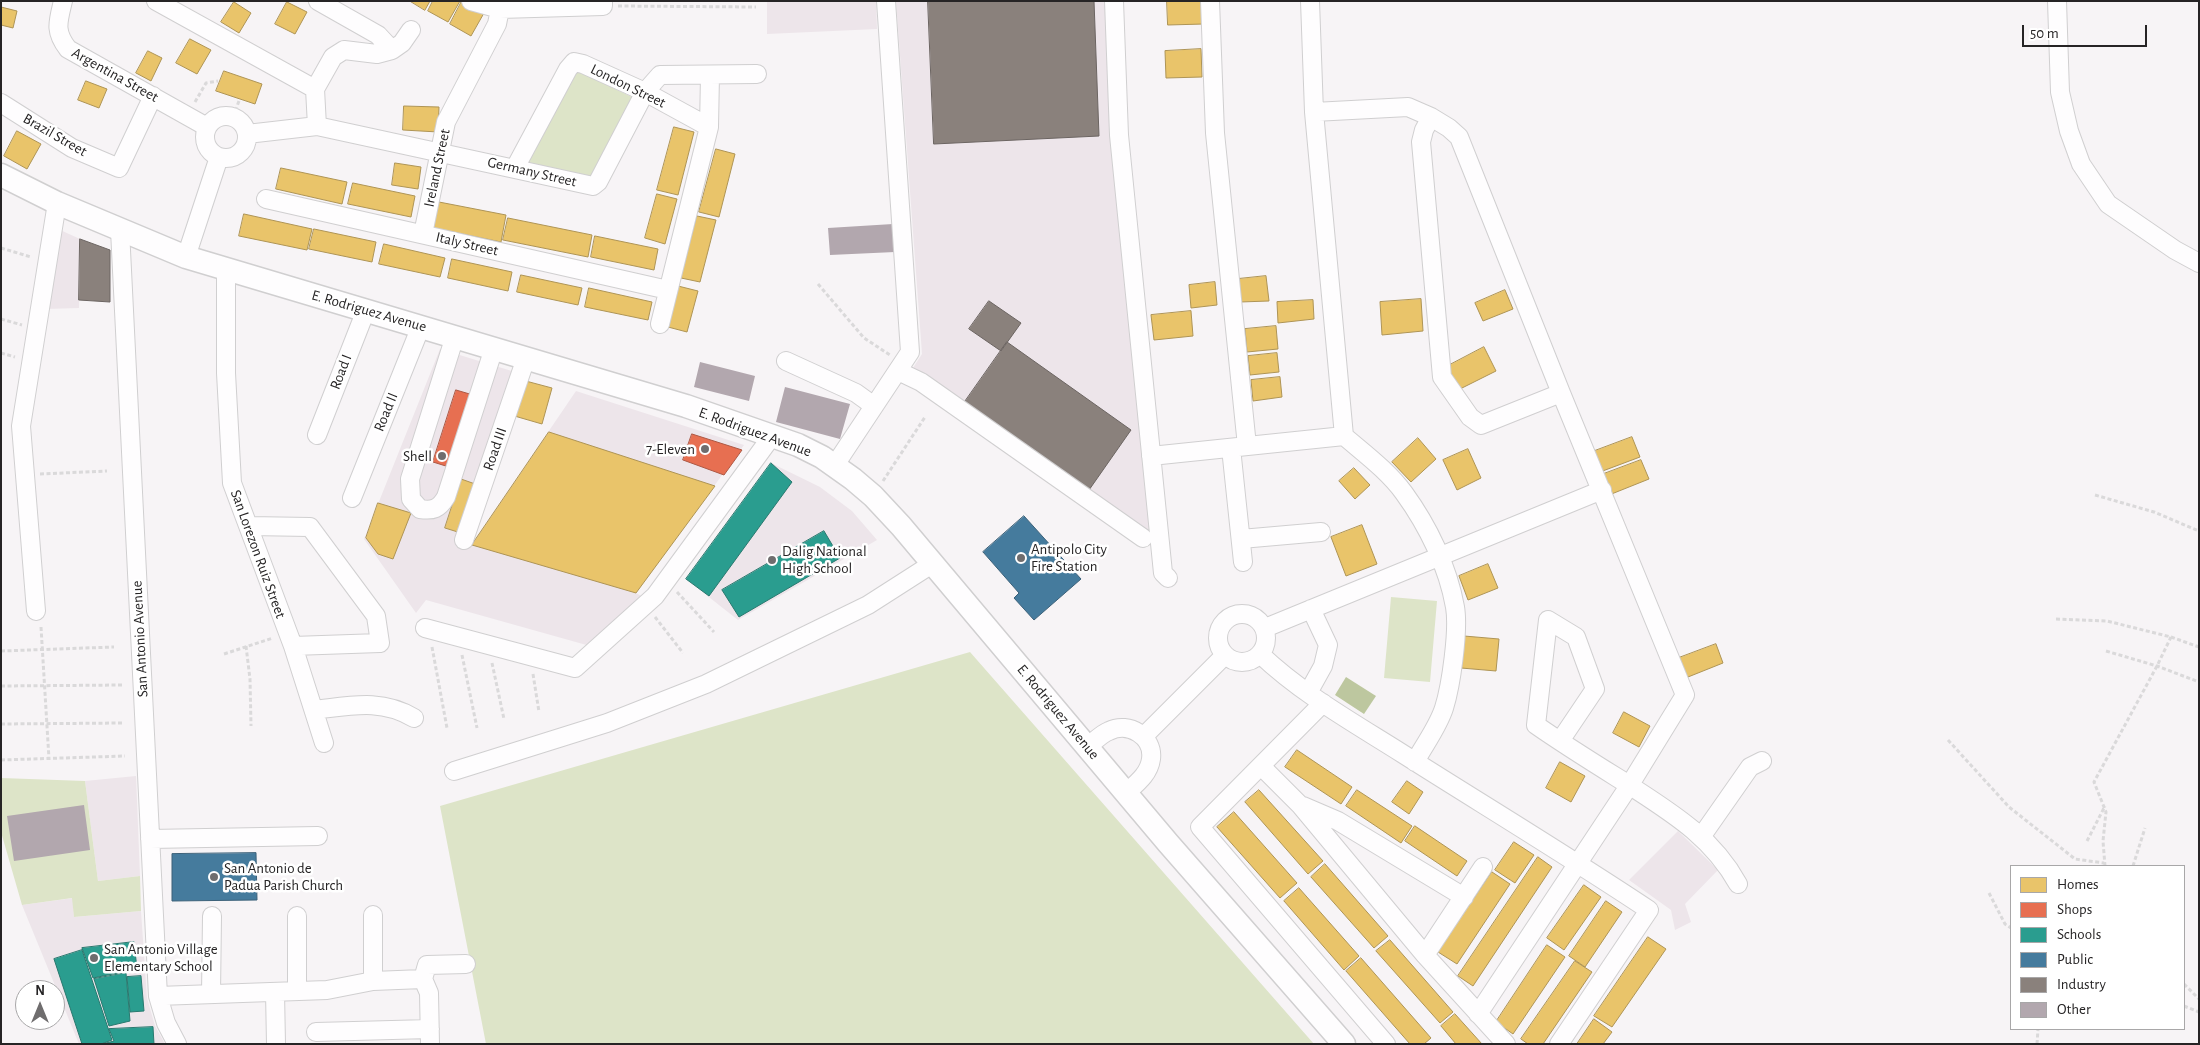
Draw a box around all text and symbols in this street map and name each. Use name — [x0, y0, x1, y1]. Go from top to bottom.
scale bar — [2025, 15, 2150, 47]
text: 50 m — [2030, 26, 2059, 41]
street label: Argentina Street — [69, 44, 161, 106]
street label: London Street — [587, 60, 669, 112]
street label: Brazil Street — [20, 109, 90, 161]
street label: Ireland Street — [420, 127, 454, 209]
street label: Germany Street — [486, 153, 578, 191]
street label: Italy Street — [434, 228, 500, 260]
street label: E. Rodriguez Avenue — [309, 286, 429, 336]
street label: Road I — [326, 352, 356, 392]
street label: Road II — [370, 390, 402, 434]
street label: E. Rodriguez Avenue — [696, 403, 814, 461]
street label: Road III — [479, 425, 511, 473]
place label: 7-Eleven — [646, 440, 695, 458]
marker: 7-Eleven — [699, 443, 711, 455]
place label: Shell — [403, 447, 432, 465]
marker: Shell — [436, 450, 448, 462]
street label: San Lorezon Ruiz Street — [226, 487, 290, 621]
place label: Antipolo City Fire Station — [1031, 540, 1107, 575]
place label: Dalig National High School — [782, 542, 867, 577]
marker: Antipolo City Fire Station — [1015, 552, 1027, 564]
marker: Dalig National High School — [766, 554, 778, 566]
street label: San Antonio Avenue — [128, 580, 152, 698]
street label: E. Rodriguez Avenue — [1013, 661, 1103, 763]
place label: San Antonio de Padua Parish Church — [224, 859, 343, 894]
legend — [2010, 865, 2185, 1030]
marker: San Antonio de Padua Parish Church — [208, 871, 220, 883]
text: Homes — [2057, 877, 2099, 892]
text: Shops — [2057, 902, 2092, 917]
text: Schools — [2057, 927, 2101, 942]
place label: San Antonio Village Elementary School — [104, 940, 218, 975]
marker: San Antonio Village Elementary School — [88, 952, 100, 964]
text: Public — [2057, 952, 2093, 967]
text: Industry — [2057, 977, 2106, 992]
north arrow — [15, 980, 65, 1030]
text: N — [35, 984, 45, 998]
text: Other — [2057, 1002, 2091, 1017]

